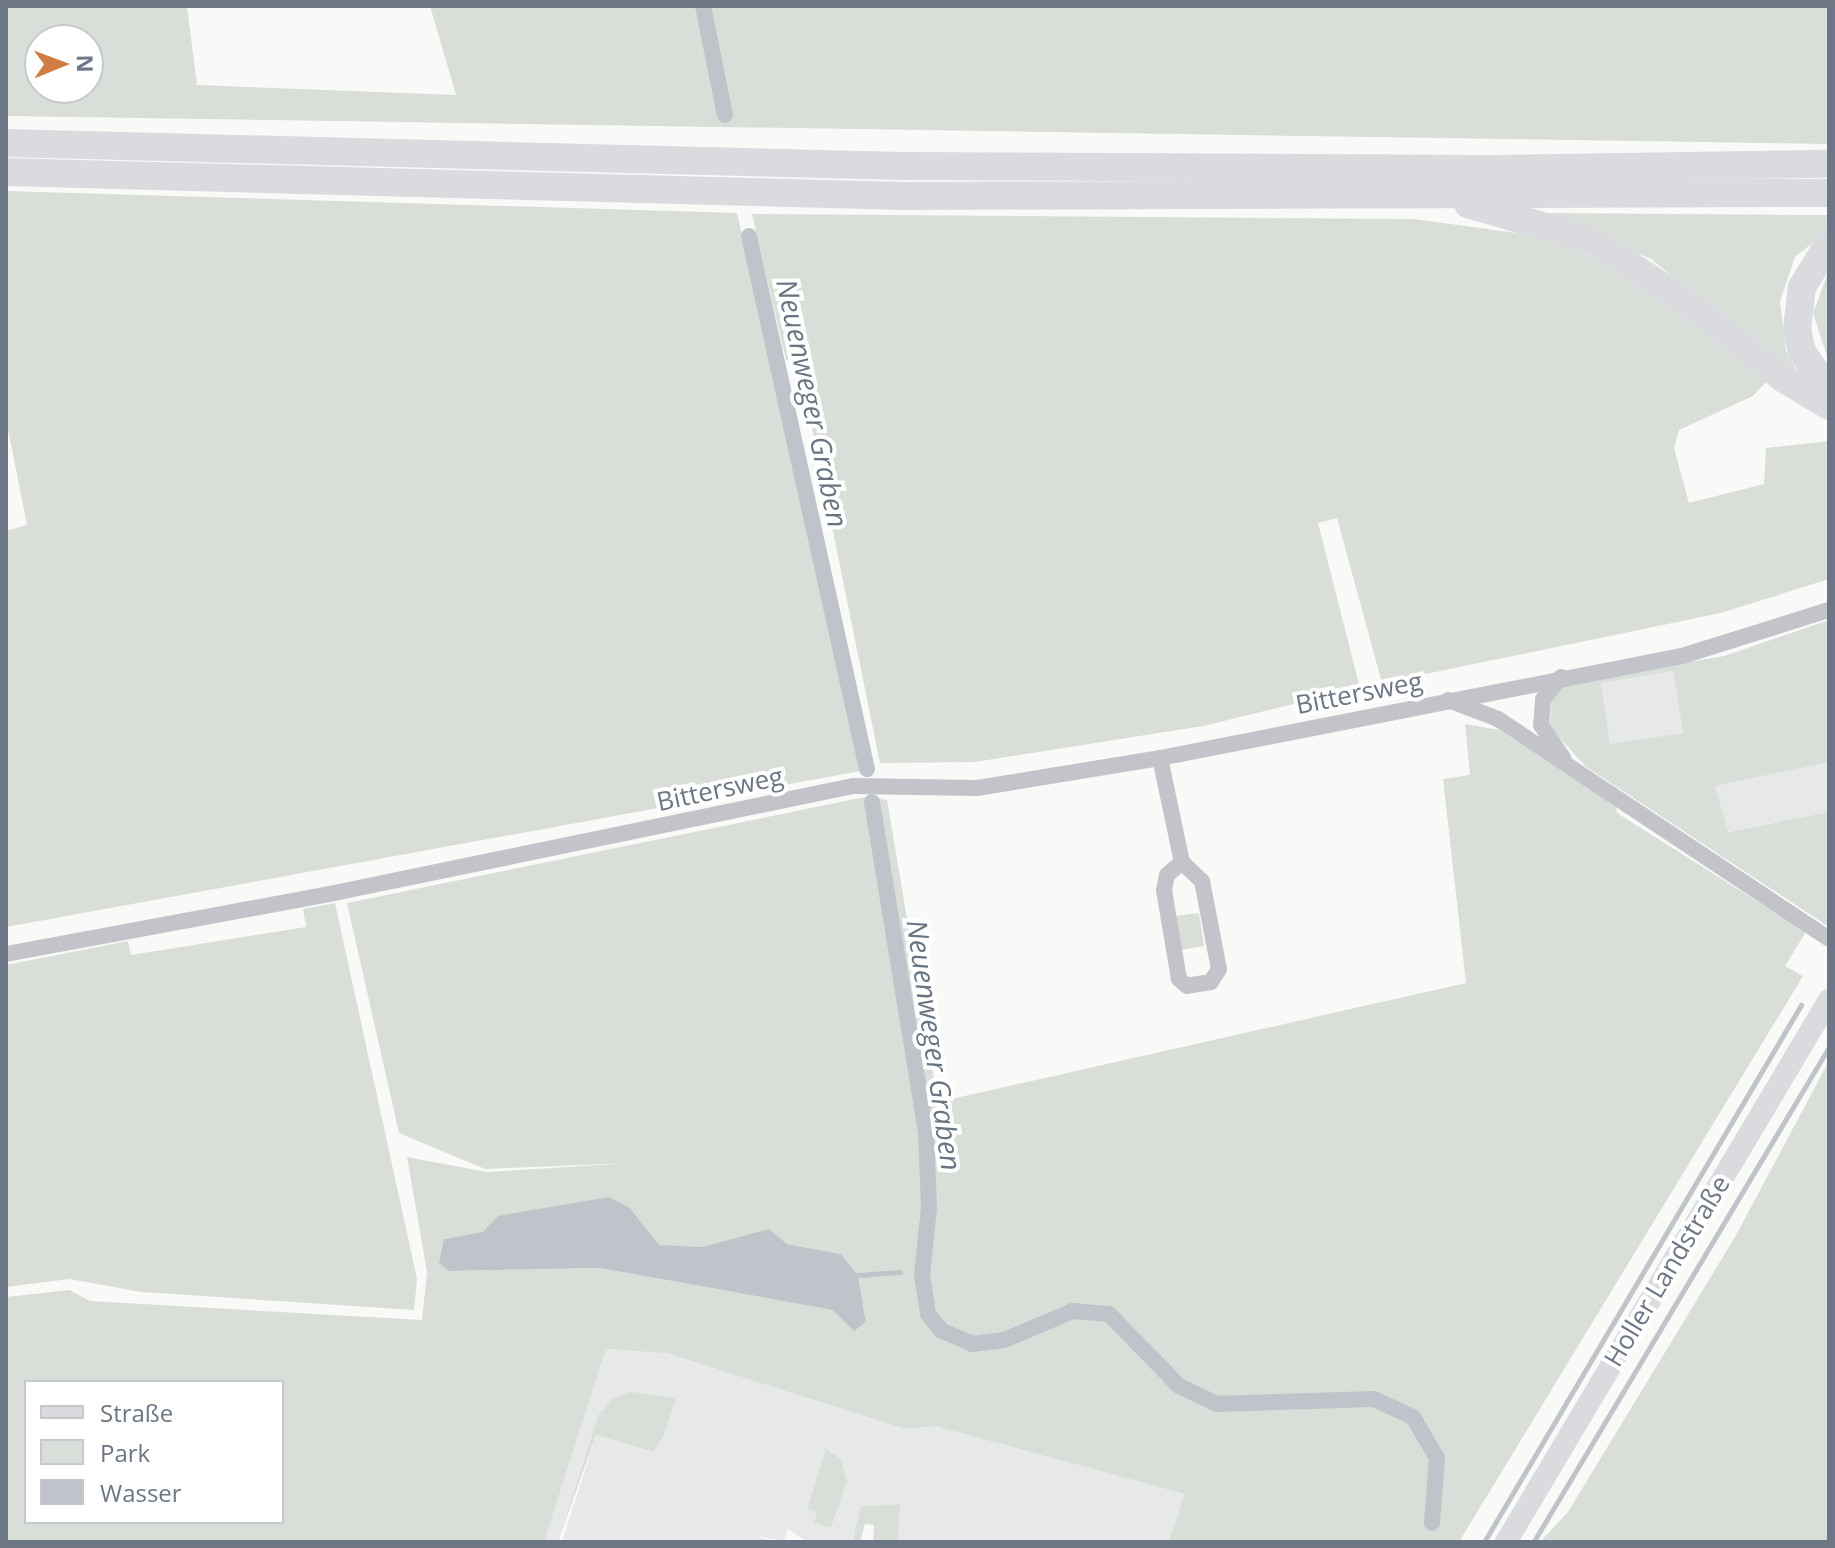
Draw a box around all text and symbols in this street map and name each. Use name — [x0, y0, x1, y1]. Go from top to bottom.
north arrow — [24, 24, 104, 104]
text: N — [71, 54, 101, 73]
water label: Neuenweger Graben — [770, 276, 856, 530]
street label: Bittersweg — [1293, 665, 1425, 721]
street label: Bittersweg — [654, 760, 786, 818]
water label: Neuenweger Graben — [901, 917, 969, 1173]
street label: Holler Landstraße — [1598, 1170, 1736, 1372]
legend — [24, 1380, 284, 1524]
text: Straße — [100, 1396, 173, 1429]
text: Park — [100, 1436, 150, 1469]
text: Wasser — [100, 1476, 182, 1509]

